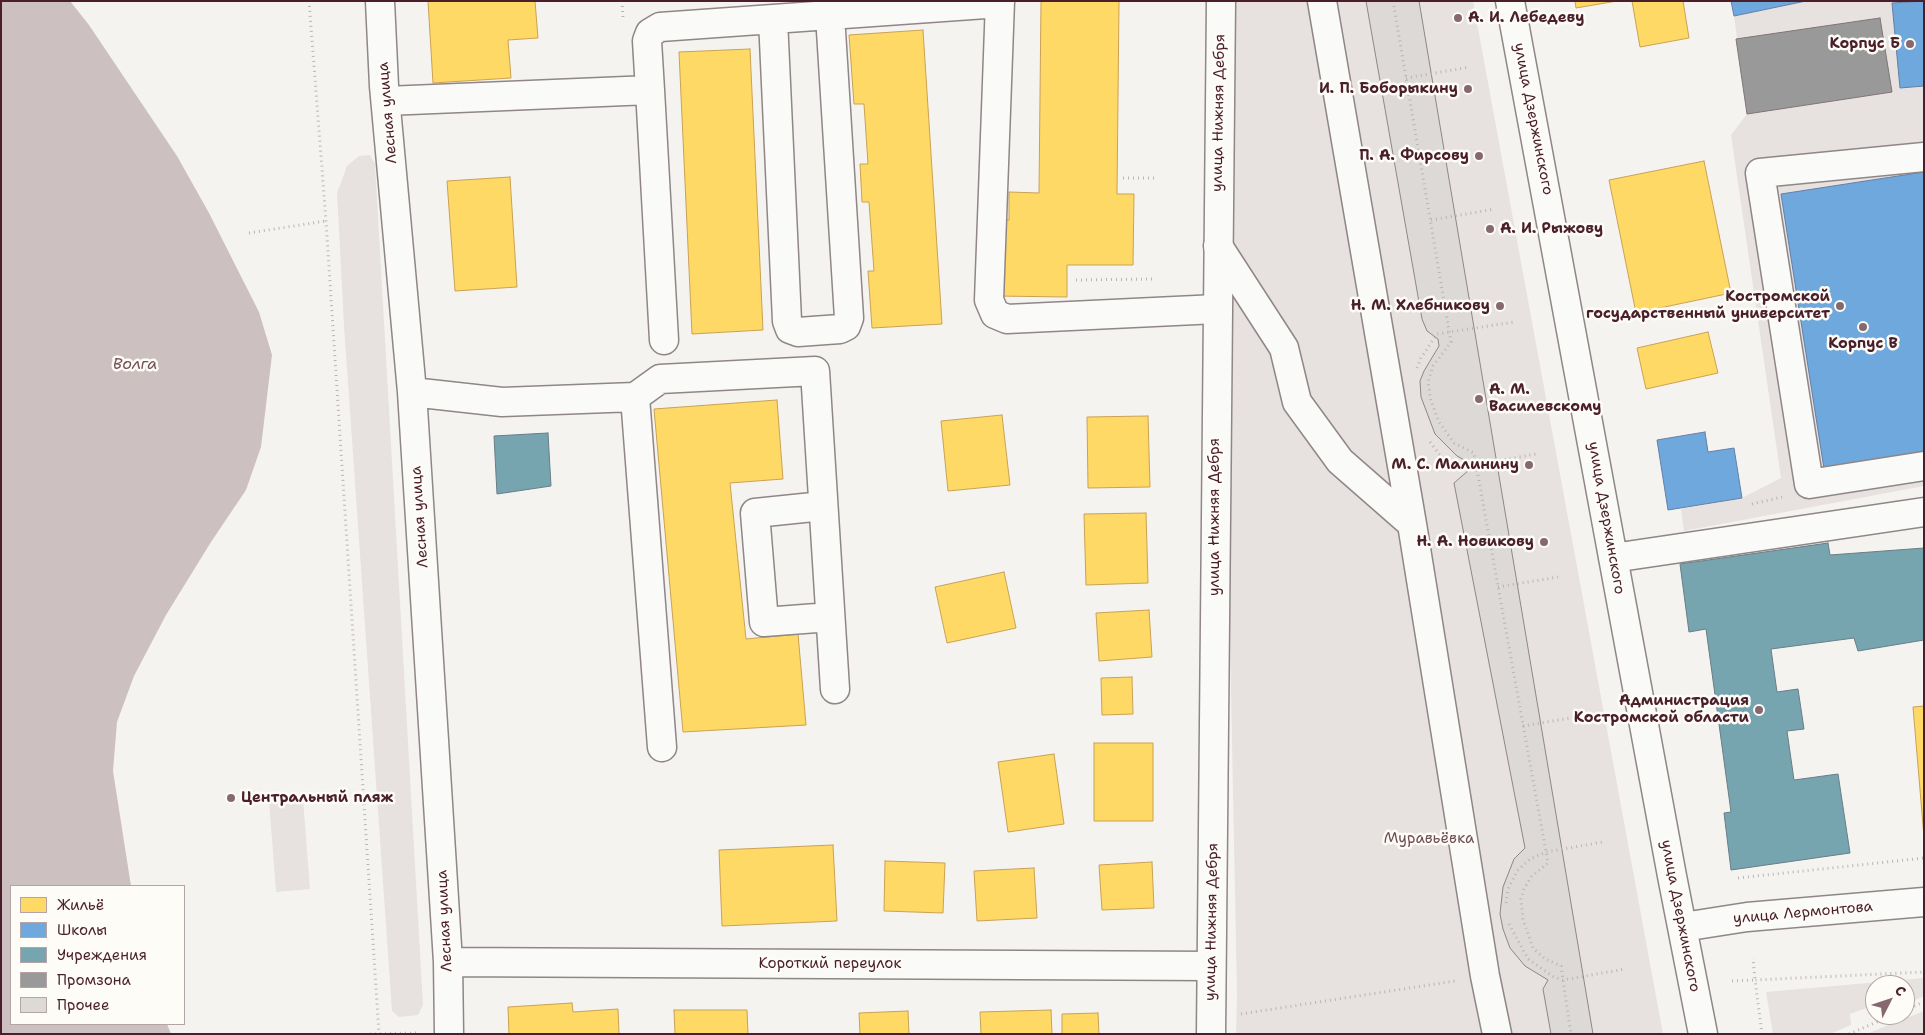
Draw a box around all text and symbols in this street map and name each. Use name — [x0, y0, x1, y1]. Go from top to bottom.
place label: А. И. Лебедеву — [1468, 9, 1585, 27]
marker: А. И. Лебедеву — [1452, 12, 1464, 24]
street label: улица Нижняя Дебря — [1209, 34, 1229, 192]
place label: Корпус Б — [1830, 35, 1900, 53]
marker: Корпус Б — [1904, 38, 1916, 50]
street label: улица Дзержинского — [1509, 41, 1557, 197]
street label: Лесная улица — [375, 61, 401, 165]
place label: И. П. Боборыкину — [1319, 80, 1458, 98]
marker: И. П. Боборыкину — [1462, 83, 1474, 95]
place label: П. А. Фирсову — [1359, 147, 1469, 165]
marker: П. А. Фирсову — [1473, 150, 1485, 162]
place label: А. И. Рыжову — [1500, 220, 1603, 238]
marker: А. И. Рыжову — [1484, 223, 1496, 235]
place label: Костромской государственный университет — [1586, 288, 1830, 323]
place label: Н. М. Хлебникову — [1351, 297, 1490, 315]
marker: Н. М. Хлебникову — [1494, 300, 1506, 312]
marker: Костромской государственный университет — [1834, 300, 1846, 312]
marker: Корпус В — [1857, 321, 1869, 333]
place label: Корпус В — [1828, 335, 1898, 353]
water label: Волга — [113, 355, 157, 375]
place label: А. М. Василевскому — [1489, 381, 1601, 416]
marker: А. М. Василевскому — [1473, 393, 1485, 405]
street label: улица Нижняя Дебря — [1206, 438, 1224, 596]
street label: улица Дзержинского — [1584, 440, 1628, 596]
place label: М. С. Малинину — [1391, 456, 1519, 474]
marker: М. С. Малинину — [1523, 459, 1535, 471]
street label: Лесная улица — [407, 465, 433, 569]
place label: Н. А. Новикову — [1416, 533, 1534, 551]
marker: Н. А. Новикову — [1538, 536, 1550, 548]
place label: Администрация Костромской области — [1574, 692, 1749, 727]
marker: Администрация Костромской области — [1753, 704, 1765, 716]
place label: Центральный пляж — [241, 789, 393, 807]
marker: Центральный пляж — [225, 792, 237, 804]
park label: Муравьёвка — [1384, 830, 1474, 848]
street label: улица Дзержинского — [1656, 838, 1704, 994]
street label: улица Нижняя Дебря — [1202, 843, 1222, 1001]
street label: Лесная улица — [433, 870, 457, 972]
legend — [10, 885, 185, 1025]
text: Жильё — [57, 895, 104, 915]
street label: улица Лермонтова — [1732, 898, 1874, 928]
text: Школы — [57, 920, 107, 940]
text: Учреждения — [57, 945, 147, 965]
street label: Короткий переулок — [759, 955, 901, 973]
text: Промзона — [57, 970, 131, 990]
north arrow — [1865, 975, 1915, 1025]
text: С — [1891, 982, 1910, 1000]
text: Прочее — [57, 995, 109, 1015]

